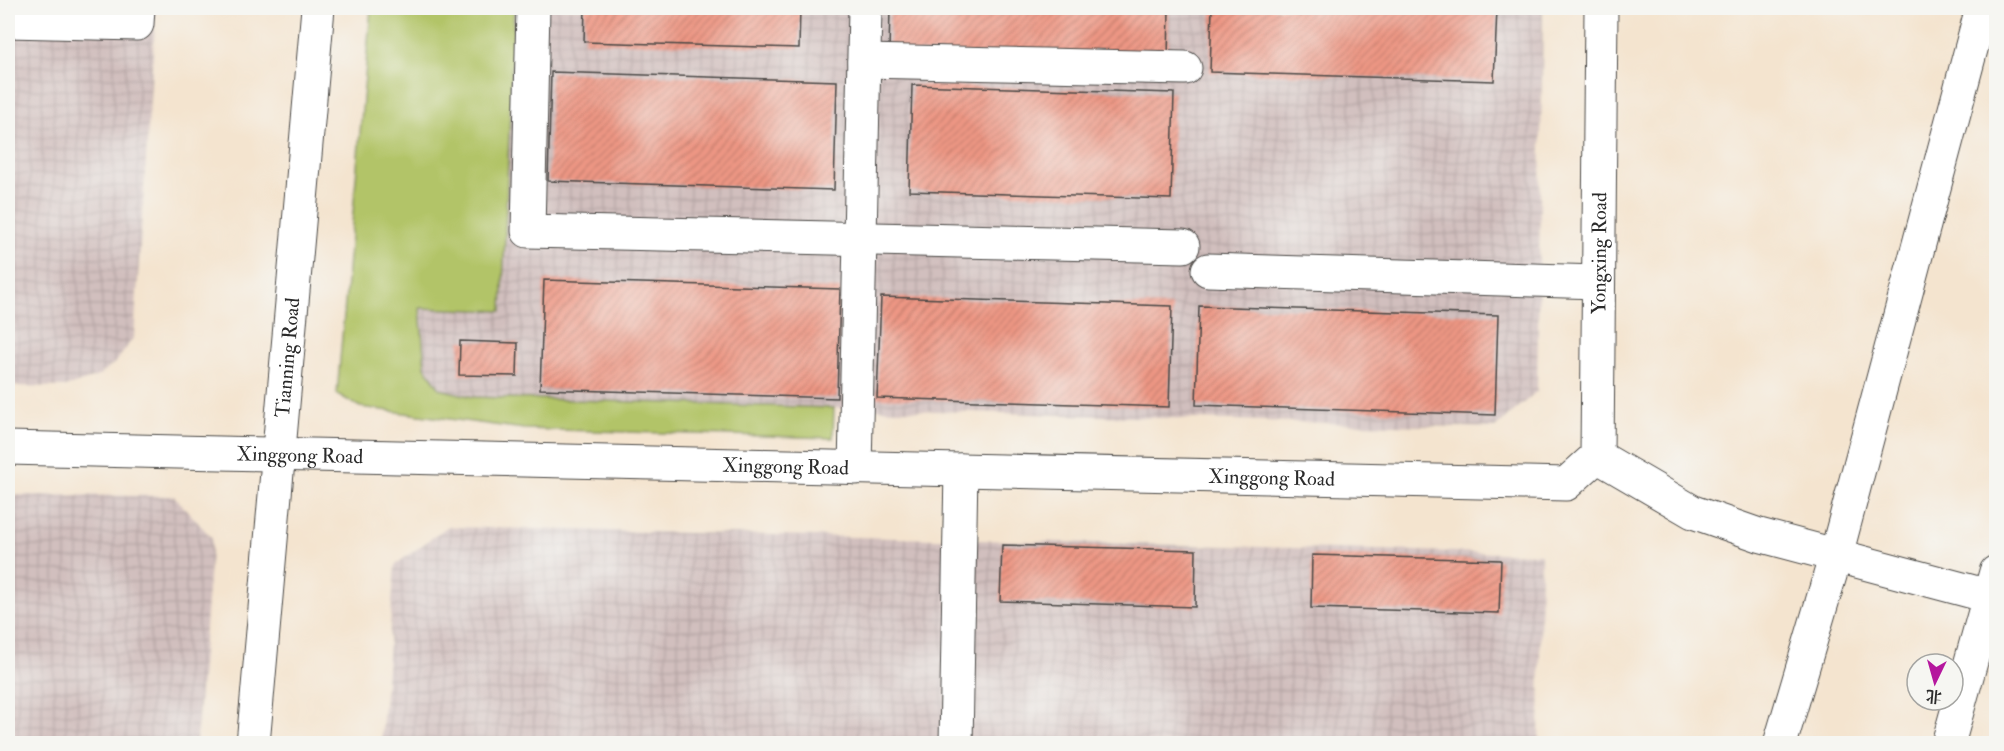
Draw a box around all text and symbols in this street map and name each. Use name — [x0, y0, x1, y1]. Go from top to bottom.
street label: Yongxing Road — [1586, 192, 1612, 314]
street label: Tianning Road — [270, 296, 305, 419]
street label: Xinggong Road — [236, 441, 364, 469]
street label: Xinggong Road — [722, 453, 850, 480]
street label: Xinggong Road — [1208, 464, 1335, 492]
north arrow — [1905, 652, 1965, 712]
text: 北 — [1925, 685, 1943, 707]

